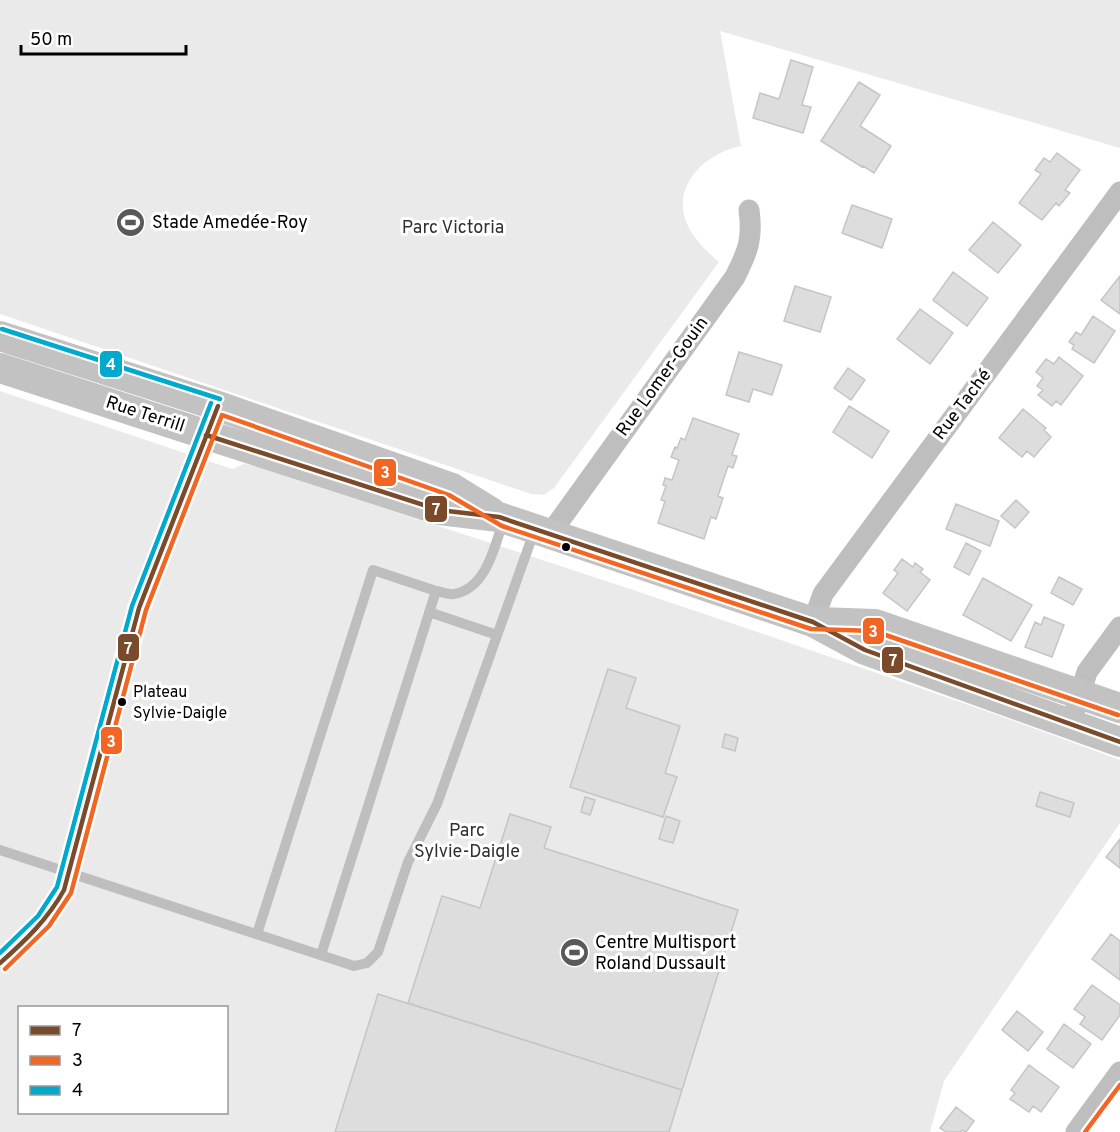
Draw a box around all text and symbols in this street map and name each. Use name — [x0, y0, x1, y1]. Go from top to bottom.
scale bar — [21, 18, 186, 56]
text: 50 m — [30, 29, 72, 52]
sports icon: Stade Amedée-Roy — [115, 207, 147, 239]
place label: Stade Amedée-Roy — [152, 212, 308, 235]
park label: Parc Victoria — [402, 217, 504, 240]
street label: Rue Lomer-Gouin — [612, 313, 714, 441]
line badge: 4 — [99, 350, 123, 378]
text: 4 — [106, 356, 116, 376]
street label: Rue Taché — [929, 365, 997, 445]
street label: Rue Terrill — [103, 391, 187, 439]
line badge: 3 — [373, 458, 397, 487]
text: 3 — [380, 464, 390, 484]
line badge: 7 — [424, 495, 448, 523]
text: 7 — [432, 501, 440, 521]
unlabelled marker — [560, 541, 572, 553]
line badge: 3 — [862, 617, 885, 645]
text: 3 — [868, 623, 878, 643]
line badge: 7 — [117, 633, 140, 662]
text: 7 — [124, 640, 132, 660]
line badge: 7 — [881, 646, 904, 674]
text: 7 — [889, 652, 897, 672]
place label: Plateau Sylvie-Daigle — [133, 683, 227, 724]
marker: Plateau Sylvie-Daigle — [116, 696, 128, 708]
line badge: 3 — [100, 726, 123, 755]
text: 3 — [106, 733, 116, 753]
park label: Parc Sylvie-Daigle — [414, 820, 520, 864]
place label: Centre Multisport Roland Dussault — [595, 932, 736, 976]
sports icon: Centre Multisport Roland Dussault — [558, 937, 590, 969]
legend — [18, 1006, 228, 1114]
text: 7 — [72, 1020, 81, 1043]
text: 3 — [72, 1050, 83, 1073]
text: 4 — [72, 1080, 83, 1103]

